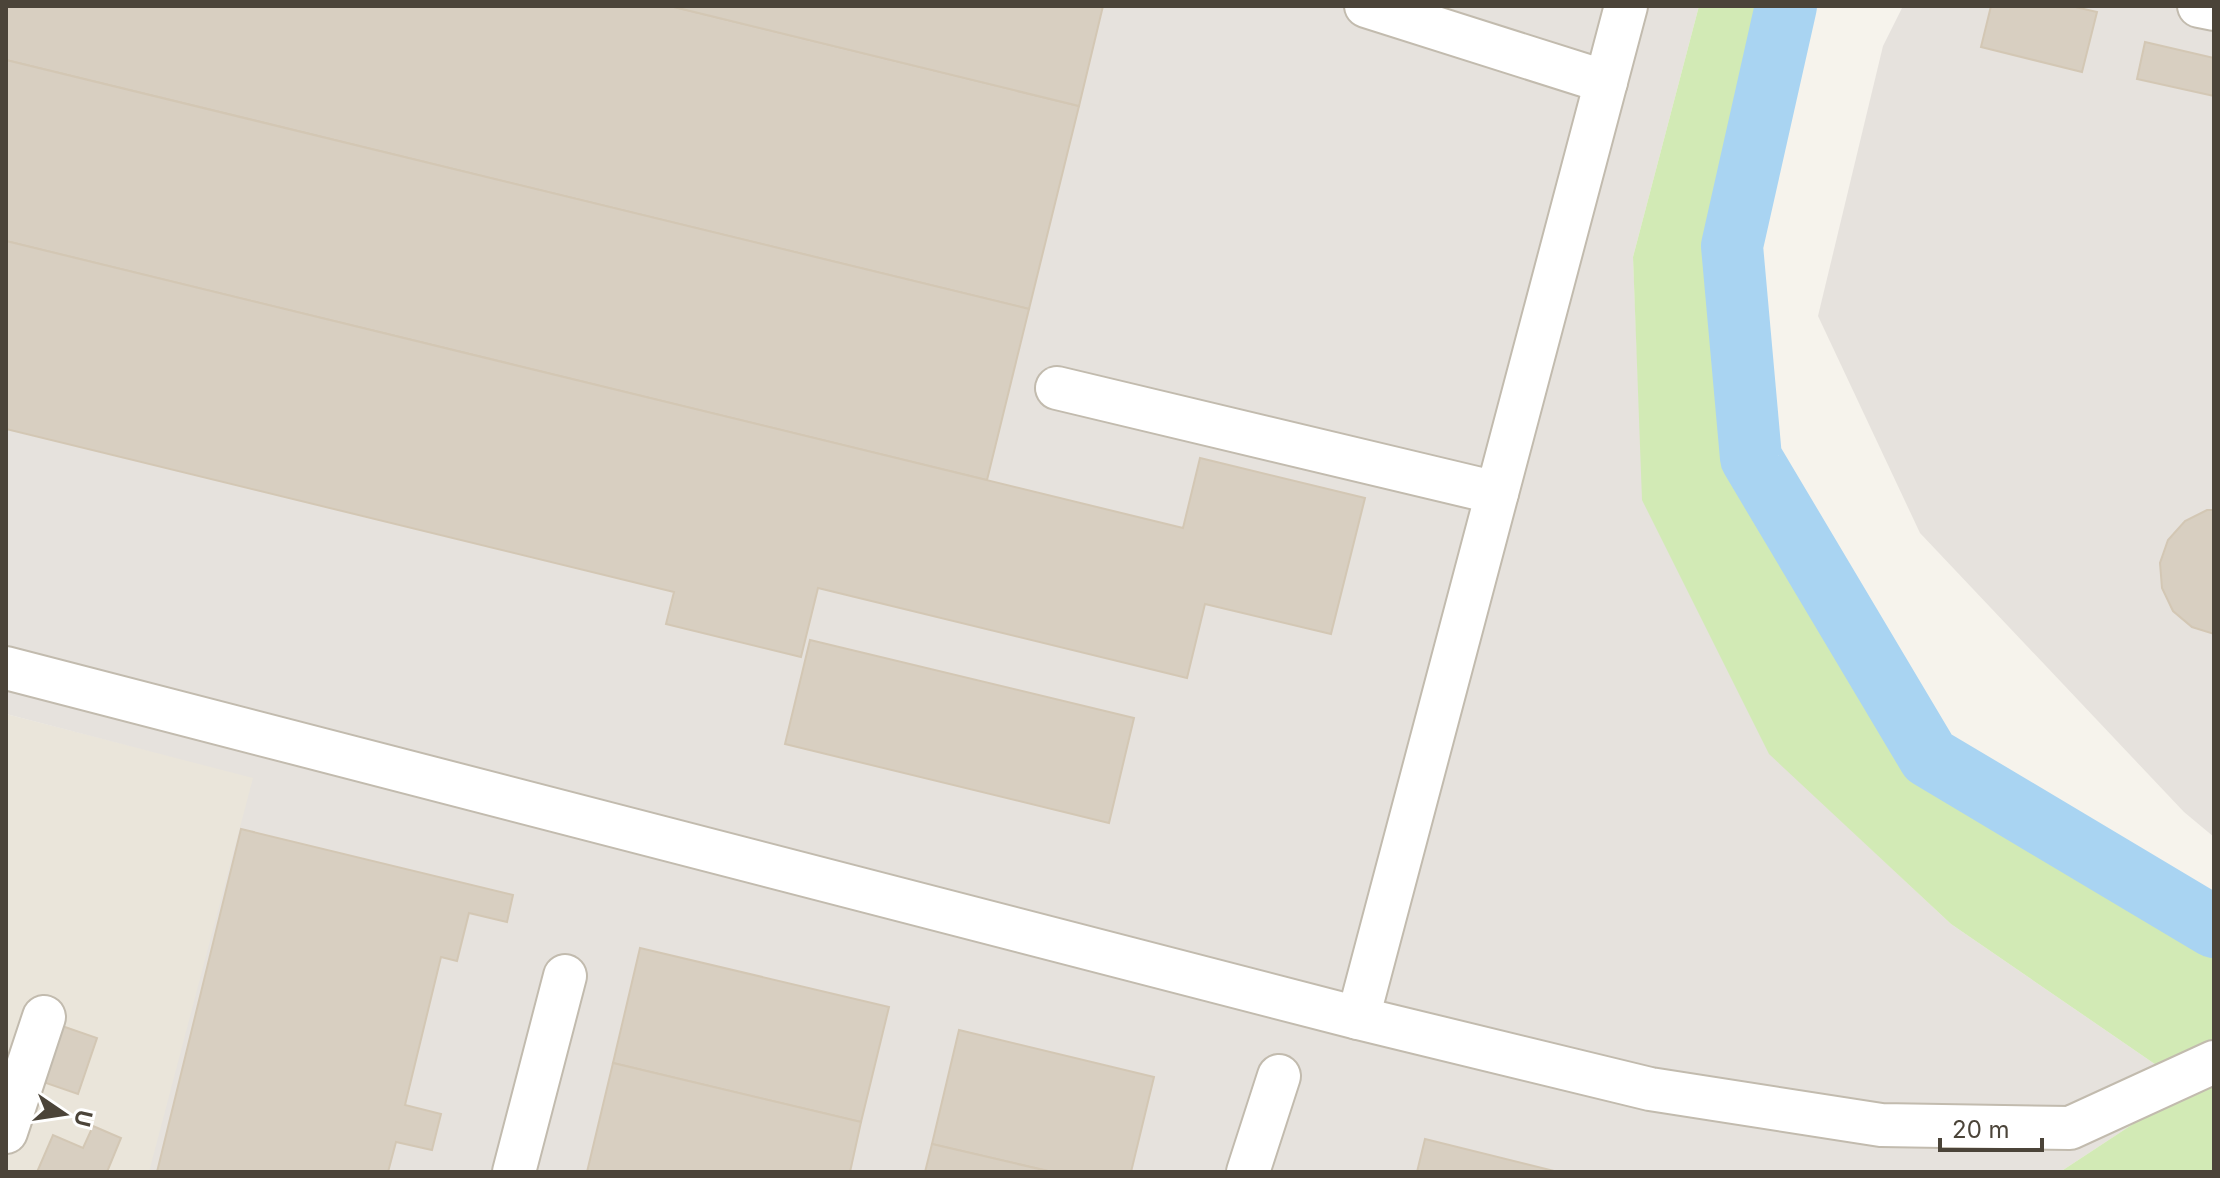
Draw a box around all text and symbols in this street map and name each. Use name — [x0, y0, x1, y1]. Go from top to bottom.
north arrow — [24, 1074, 104, 1154]
scale bar — [1940, 1102, 2042, 1152]
text: U — [69, 1108, 98, 1129]
text: 20 m — [1952, 1115, 2010, 1144]

